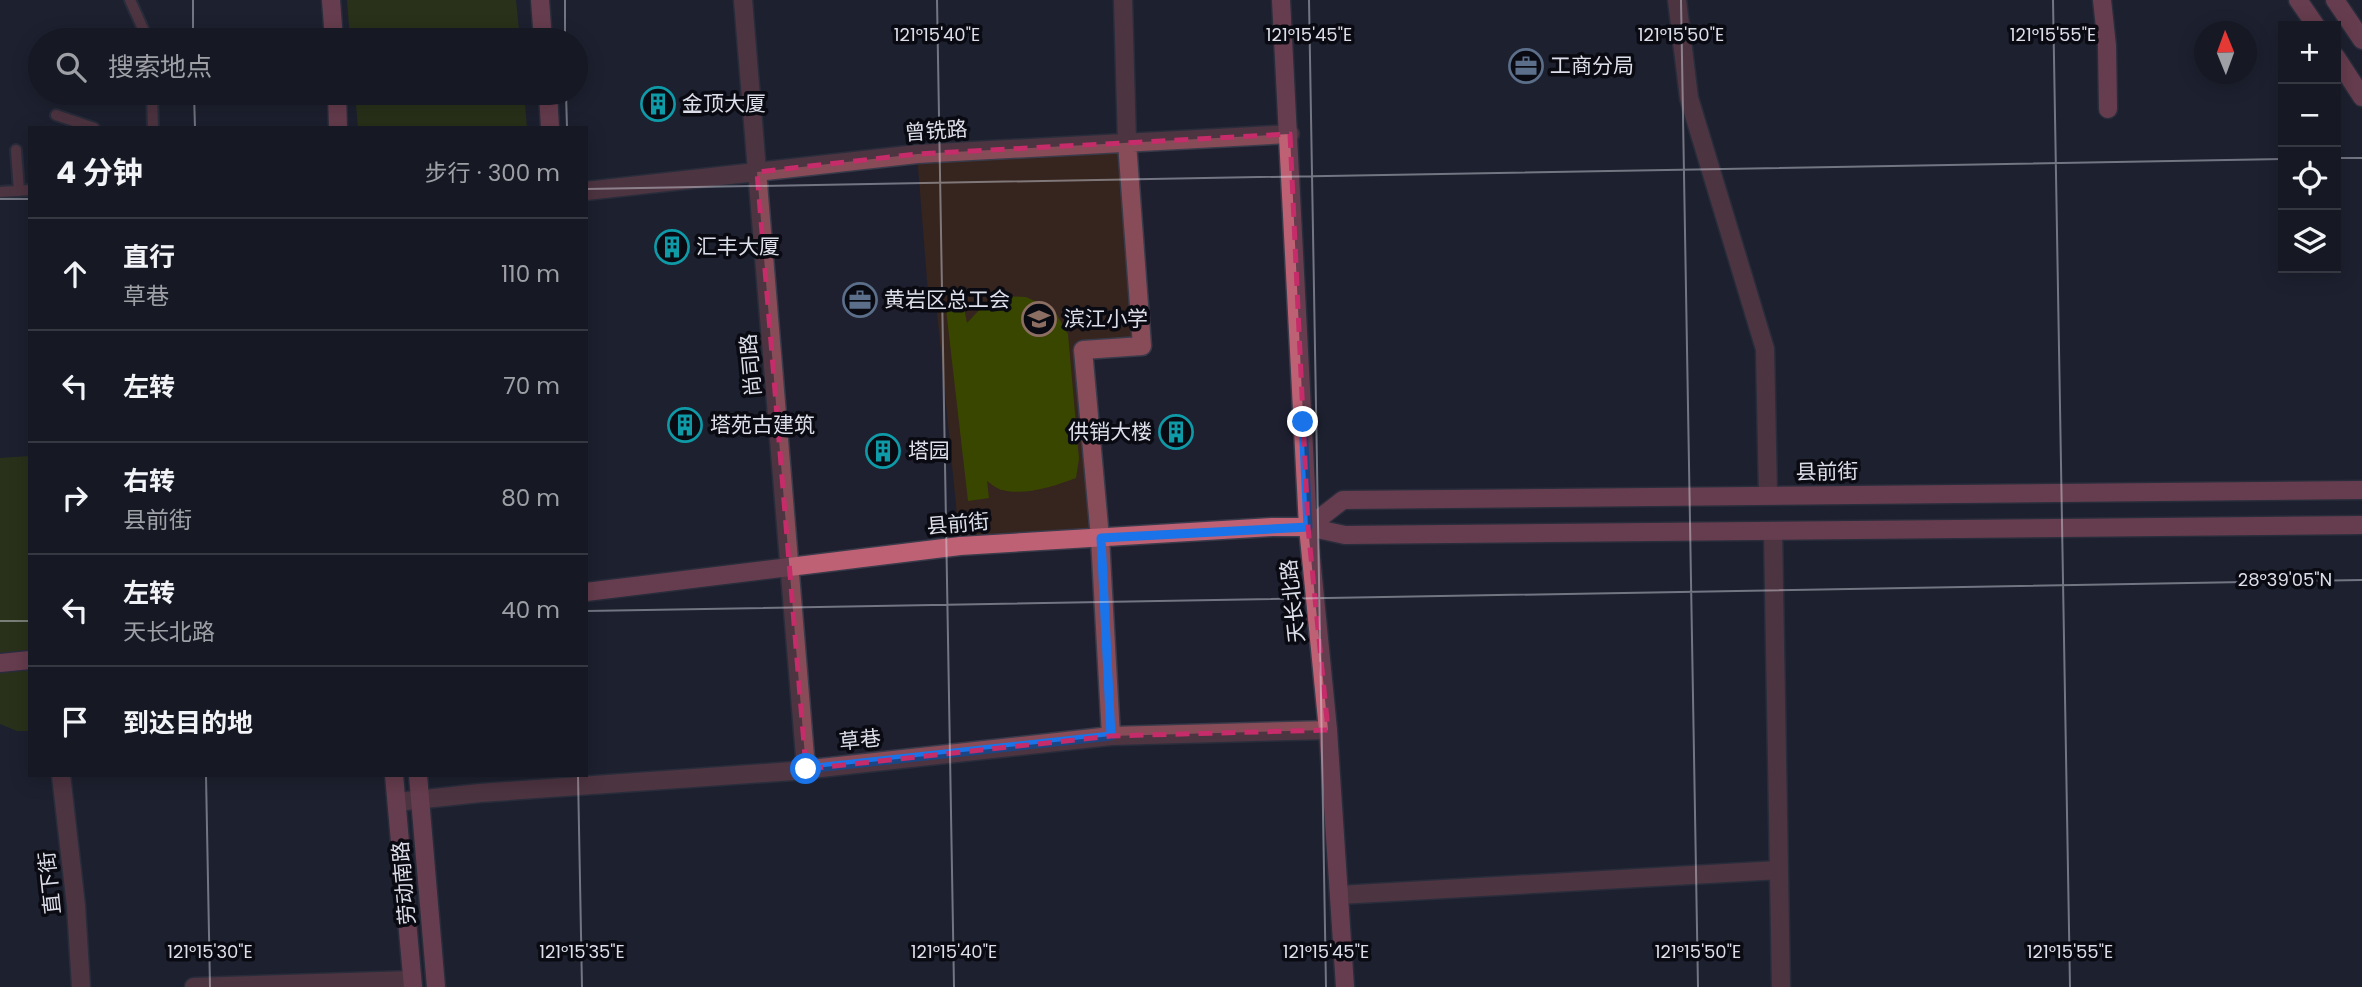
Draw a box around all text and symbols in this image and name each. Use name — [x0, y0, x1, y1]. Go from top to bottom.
north arrow — [2194, 21, 2257, 84]
map controls — [2278, 21, 2341, 273]
button: + — [2278, 21, 2341, 84]
text: 121°15'40"E — [894, 22, 980, 47]
text: 121°15'45"E — [1266, 22, 1352, 47]
text: 121°15'50"E — [1638, 22, 1724, 47]
text: 121°15'55"E — [2010, 22, 2096, 47]
search box — [28, 28, 588, 105]
office icon: 工商分局 — [1507, 47, 1545, 85]
icon: search — [52, 48, 90, 86]
text: 搜索地点 — [108, 49, 212, 85]
place label: 工商分局 — [1550, 51, 1634, 80]
button: − — [2278, 84, 2341, 147]
building icon: 金顶大厦 — [639, 85, 677, 123]
place label: 金顶大厦 — [682, 89, 766, 118]
street label: 曾铣路 — [904, 114, 968, 147]
button: locate — [2278, 147, 2341, 210]
text: 4 分钟 — [56, 151, 143, 194]
text: 步行 · 300 m — [425, 157, 560, 189]
button: layers — [2278, 210, 2341, 273]
building icon: 汇丰大厦 — [653, 228, 691, 266]
place label: 汇丰大厦 — [696, 232, 780, 261]
text: 直行 — [123, 239, 175, 275]
icon: ahead — [56, 255, 94, 293]
text: 110 m — [501, 258, 560, 290]
text: 草巷 — [123, 280, 169, 312]
office icon: 黄岩区总工会 — [841, 281, 879, 319]
place label: 黄岩区总工会 — [884, 285, 1010, 314]
school or university icon: 滨江小学 — [1020, 300, 1058, 338]
place label: 滨江小学 — [1064, 304, 1148, 333]
street label: 尚司路 — [733, 332, 768, 398]
icon: left — [56, 367, 94, 405]
text: 左转 — [123, 369, 175, 405]
text: 70 m — [503, 370, 560, 402]
building icon: 塔苑古建筑 — [666, 406, 704, 444]
route end — [1287, 406, 1318, 437]
place label: 塔苑古建筑 — [710, 410, 815, 439]
building icon: 供销大楼 — [1157, 413, 1195, 451]
place label: 供销大楼 — [1068, 417, 1152, 446]
building icon: 塔园 — [864, 432, 902, 470]
place label: 塔园 — [908, 436, 950, 465]
street label: 县前街 — [1795, 456, 1859, 487]
text: 右转 — [123, 463, 175, 499]
icon: right — [56, 479, 94, 517]
text: 80 m — [501, 482, 560, 514]
text: 县前街 — [123, 504, 192, 536]
street label: 县前街 — [925, 506, 991, 541]
street label: 天长北路 — [1274, 558, 1311, 644]
text: 28°39'05"N — [2238, 567, 2332, 592]
text: 左转 — [123, 575, 175, 611]
icon: left — [56, 591, 94, 629]
text: 40 m — [501, 594, 560, 626]
text: 天长北路 — [123, 616, 215, 648]
icon: arrive — [56, 703, 94, 741]
text: 到达目的地 — [123, 705, 253, 741]
street label: 草巷 — [838, 723, 882, 756]
route start — [790, 753, 821, 784]
street label: 劳动南路 — [385, 840, 422, 926]
street label: 直下街 — [32, 850, 67, 916]
text: 121°15'30"E — [167, 939, 253, 964]
text: 121°15'35"E — [539, 939, 625, 964]
text: 121°15'40"E — [911, 939, 997, 964]
text: 121°15'45"E — [1283, 939, 1369, 964]
text: 121°15'50"E — [1655, 939, 1741, 964]
text: 121°15'55"E — [2027, 939, 2113, 964]

